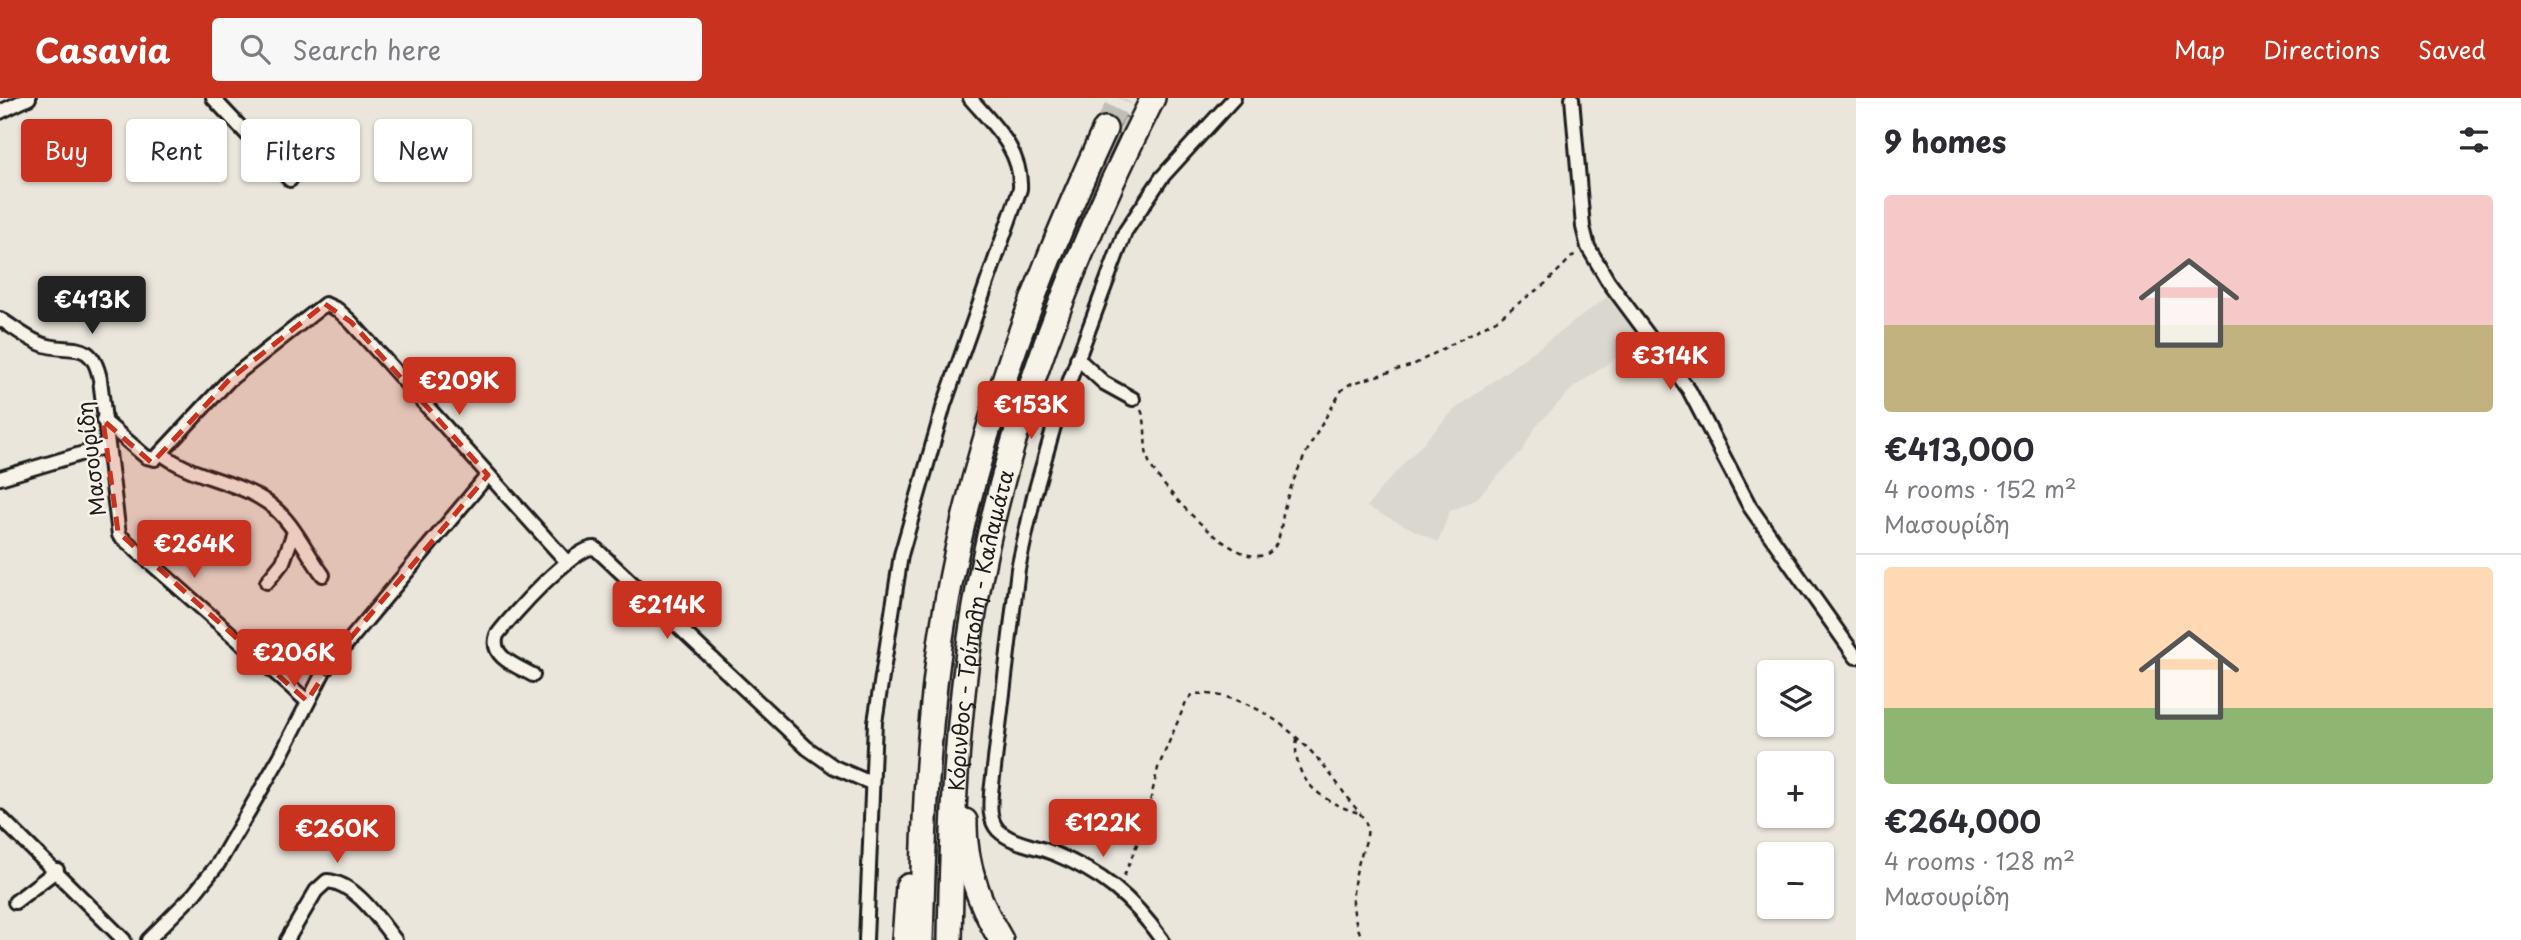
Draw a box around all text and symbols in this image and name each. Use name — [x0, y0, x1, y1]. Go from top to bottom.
search box — [212, 18, 702, 81]
text: Casavia — [35, 24, 170, 74]
icon: search — [236, 30, 274, 68]
text: Search here — [292, 30, 441, 69]
text: Map — [2174, 31, 2225, 67]
text: Directions — [2263, 31, 2380, 67]
text: Saved — [2418, 31, 2486, 67]
text: 9 homes — [1884, 118, 2006, 163]
chip: Buy — [21, 119, 112, 182]
chip: Rent — [126, 119, 227, 182]
chip: Filters — [241, 119, 360, 182]
chip: New — [374, 119, 472, 182]
icon: filters — [2455, 121, 2493, 159]
icon: home — [2126, 240, 2252, 366]
pin: €413K — [43, 276, 141, 336]
text: €413K — [54, 281, 130, 316]
pin: €314K — [1621, 332, 1719, 392]
text: €314K — [1632, 337, 1708, 372]
pin: €209K — [410, 358, 508, 417]
text: €209K — [419, 362, 499, 397]
pin: €153K — [982, 382, 1080, 441]
text: €153K — [994, 386, 1068, 421]
street label: Μασουρίδη — [67, 400, 113, 518]
text: €413,000 — [1884, 426, 2034, 471]
street label: Κόρινθος - Τρίπολη - Καλαμάτα — [939, 465, 1021, 792]
text: 4 rooms · 152 m² — [1884, 471, 2077, 506]
text: Μασουρίδη — [1884, 506, 2010, 541]
pin: €264K — [145, 520, 243, 580]
text: €264K — [153, 525, 235, 560]
pin: €214K — [618, 582, 716, 641]
text: €214K — [629, 586, 705, 621]
icon: home — [2126, 612, 2252, 738]
pin: €206K — [245, 630, 343, 689]
text: €206K — [253, 634, 335, 669]
map controls — [1757, 660, 1834, 919]
button: layers — [1757, 660, 1834, 737]
button: + — [1757, 751, 1834, 828]
text: €264,000 — [1884, 798, 2041, 843]
pin: €122K — [1054, 800, 1152, 859]
text: €122K — [1065, 804, 1141, 839]
pin: €260K — [288, 806, 386, 865]
text: €260K — [295, 810, 379, 845]
button: − — [1757, 842, 1834, 919]
text: 4 rooms · 128 m² — [1884, 843, 2075, 878]
text: Μασουρίδη — [1884, 878, 2010, 913]

